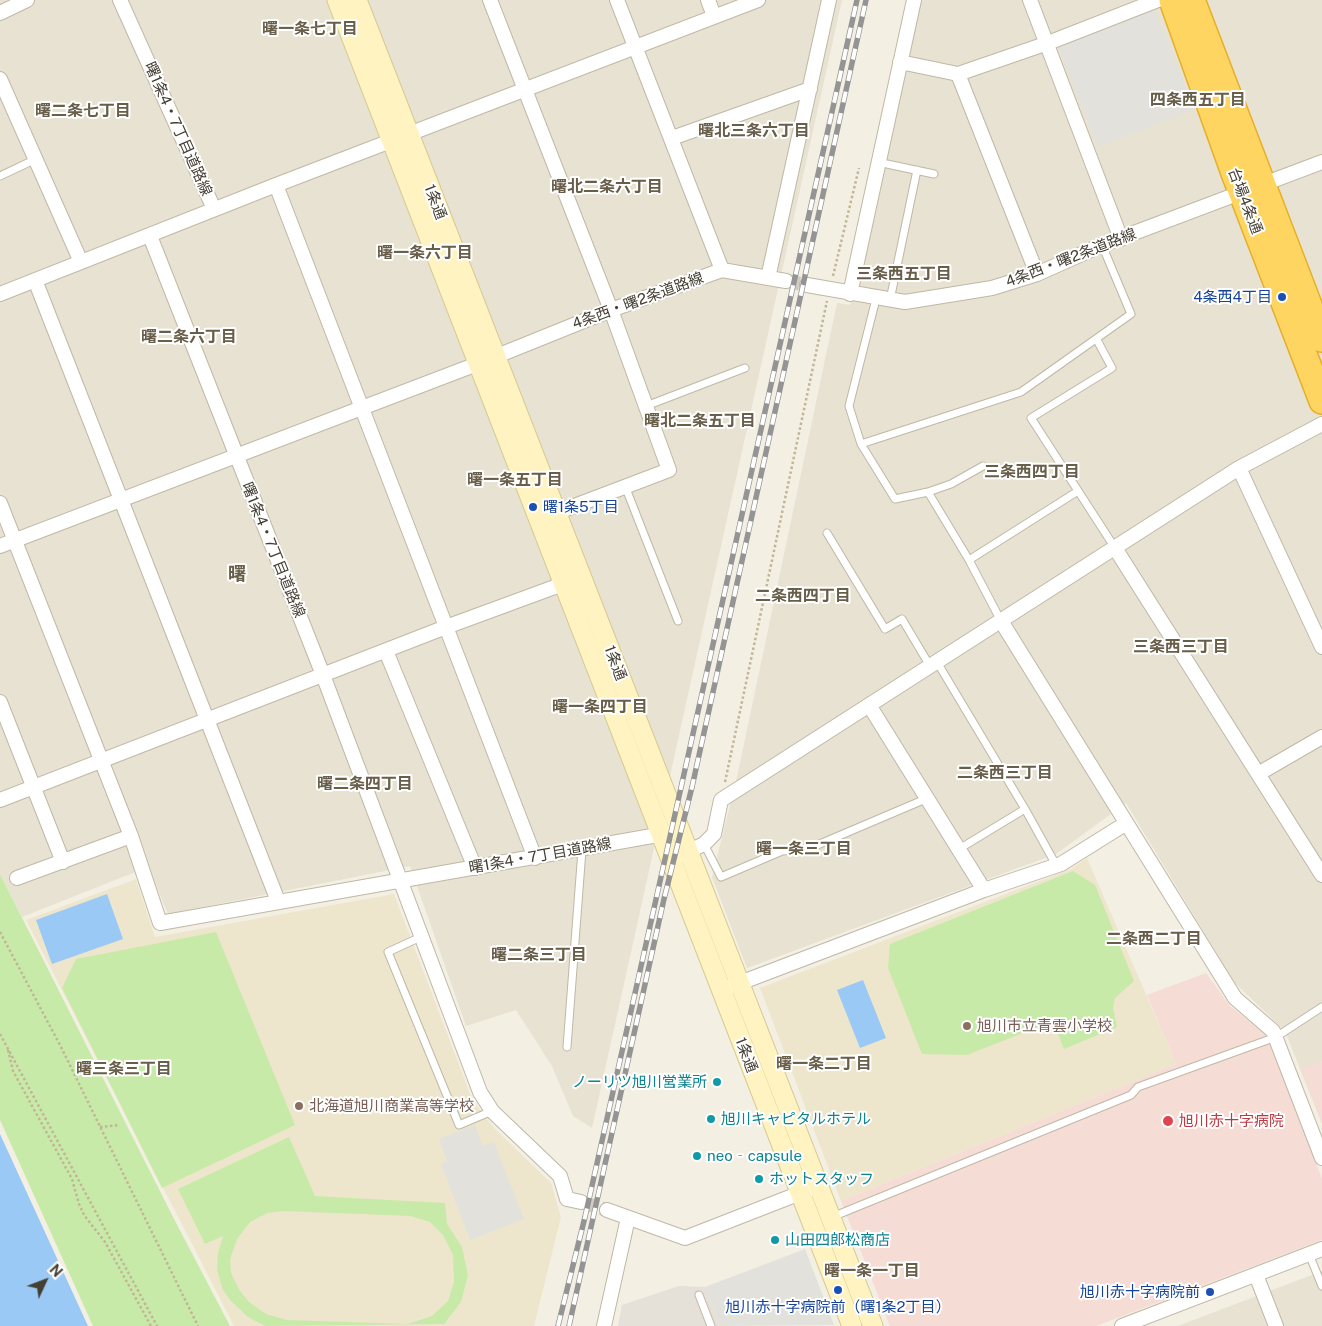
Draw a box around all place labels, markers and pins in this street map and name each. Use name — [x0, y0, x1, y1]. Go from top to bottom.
place label: 4条西4丁目 — [1193, 288, 1272, 306]
marker: 4条西4丁目 — [1276, 291, 1288, 303]
place label: 曙1条5丁目 — [543, 498, 619, 516]
marker: 曙1条5丁目 — [527, 501, 539, 513]
place label: 旭川市立青雲小学校 — [977, 1017, 1112, 1035]
marker: 旭川市立青雲小学校 — [961, 1020, 973, 1032]
place label: ノーリツ旭川営業所 — [572, 1073, 707, 1091]
marker: ノーリツ旭川営業所 — [711, 1076, 723, 1088]
place label: 北海道旭川商業高等学校 — [309, 1097, 474, 1115]
marker: 北海道旭川商業高等学校 — [293, 1100, 305, 1112]
place label: 旭川キャピタルホテル — [721, 1110, 871, 1128]
place label: 旭川赤十字病院 — [1179, 1112, 1284, 1130]
marker: 旭川キャピタルホテル — [705, 1113, 717, 1125]
marker: 旭川赤十字病院 — [1161, 1114, 1175, 1128]
place label: neo‐capsule — [707, 1147, 802, 1165]
marker: neo‐capsule — [691, 1150, 703, 1162]
place label: ホットスタッフ — [769, 1170, 874, 1188]
marker: ホットスタッフ — [753, 1173, 765, 1185]
place label: 山田四郎松商店 — [785, 1231, 890, 1249]
marker: 山田四郎松商店 — [769, 1234, 781, 1246]
place label: 旭川赤十字病院前 — [1080, 1283, 1200, 1301]
marker: 旭川赤十字病院前（曙1条2丁目） — [832, 1284, 844, 1296]
marker: 旭川赤十字病院前 — [1204, 1286, 1216, 1298]
place label: 旭川赤十字病院前（曙1条2丁目） — [725, 1298, 951, 1316]

